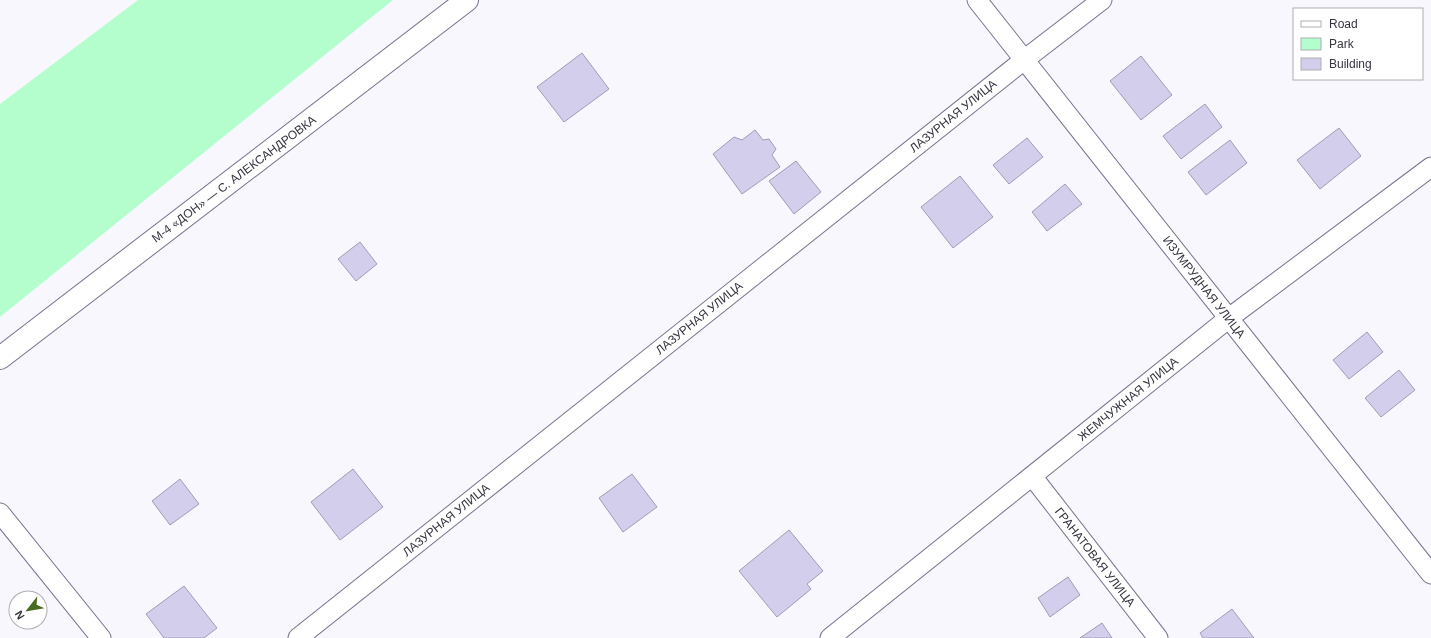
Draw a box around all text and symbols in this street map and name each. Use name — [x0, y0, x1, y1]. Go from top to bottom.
legend — [1293, 8, 1423, 80]
text: Road — [1329, 17, 1358, 31]
text: Park — [1329, 37, 1355, 51]
text: Building — [1329, 57, 1372, 71]
street label: ЛАЗУРНАЯ УЛИЦА — [907, 77, 999, 155]
street label: М-4 «ДОН» — С. АЛЕКСАНДРОВКА — [149, 113, 319, 245]
street label: ИЗУМРУДНАЯ УЛИЦА — [1160, 233, 1248, 341]
street label: ЛАЗУРНАЯ УЛИЦА — [653, 279, 745, 357]
street label: ЖЕМЧУЖНАЯ УЛИЦА — [1075, 354, 1181, 444]
street label: ЛАЗУРНАЯ УЛИЦА — [400, 481, 492, 559]
street label: ГРАНАТОВАЯ УЛИЦА — [1052, 505, 1138, 609]
north arrow — [8, 590, 48, 630]
text: N — [12, 609, 27, 622]

